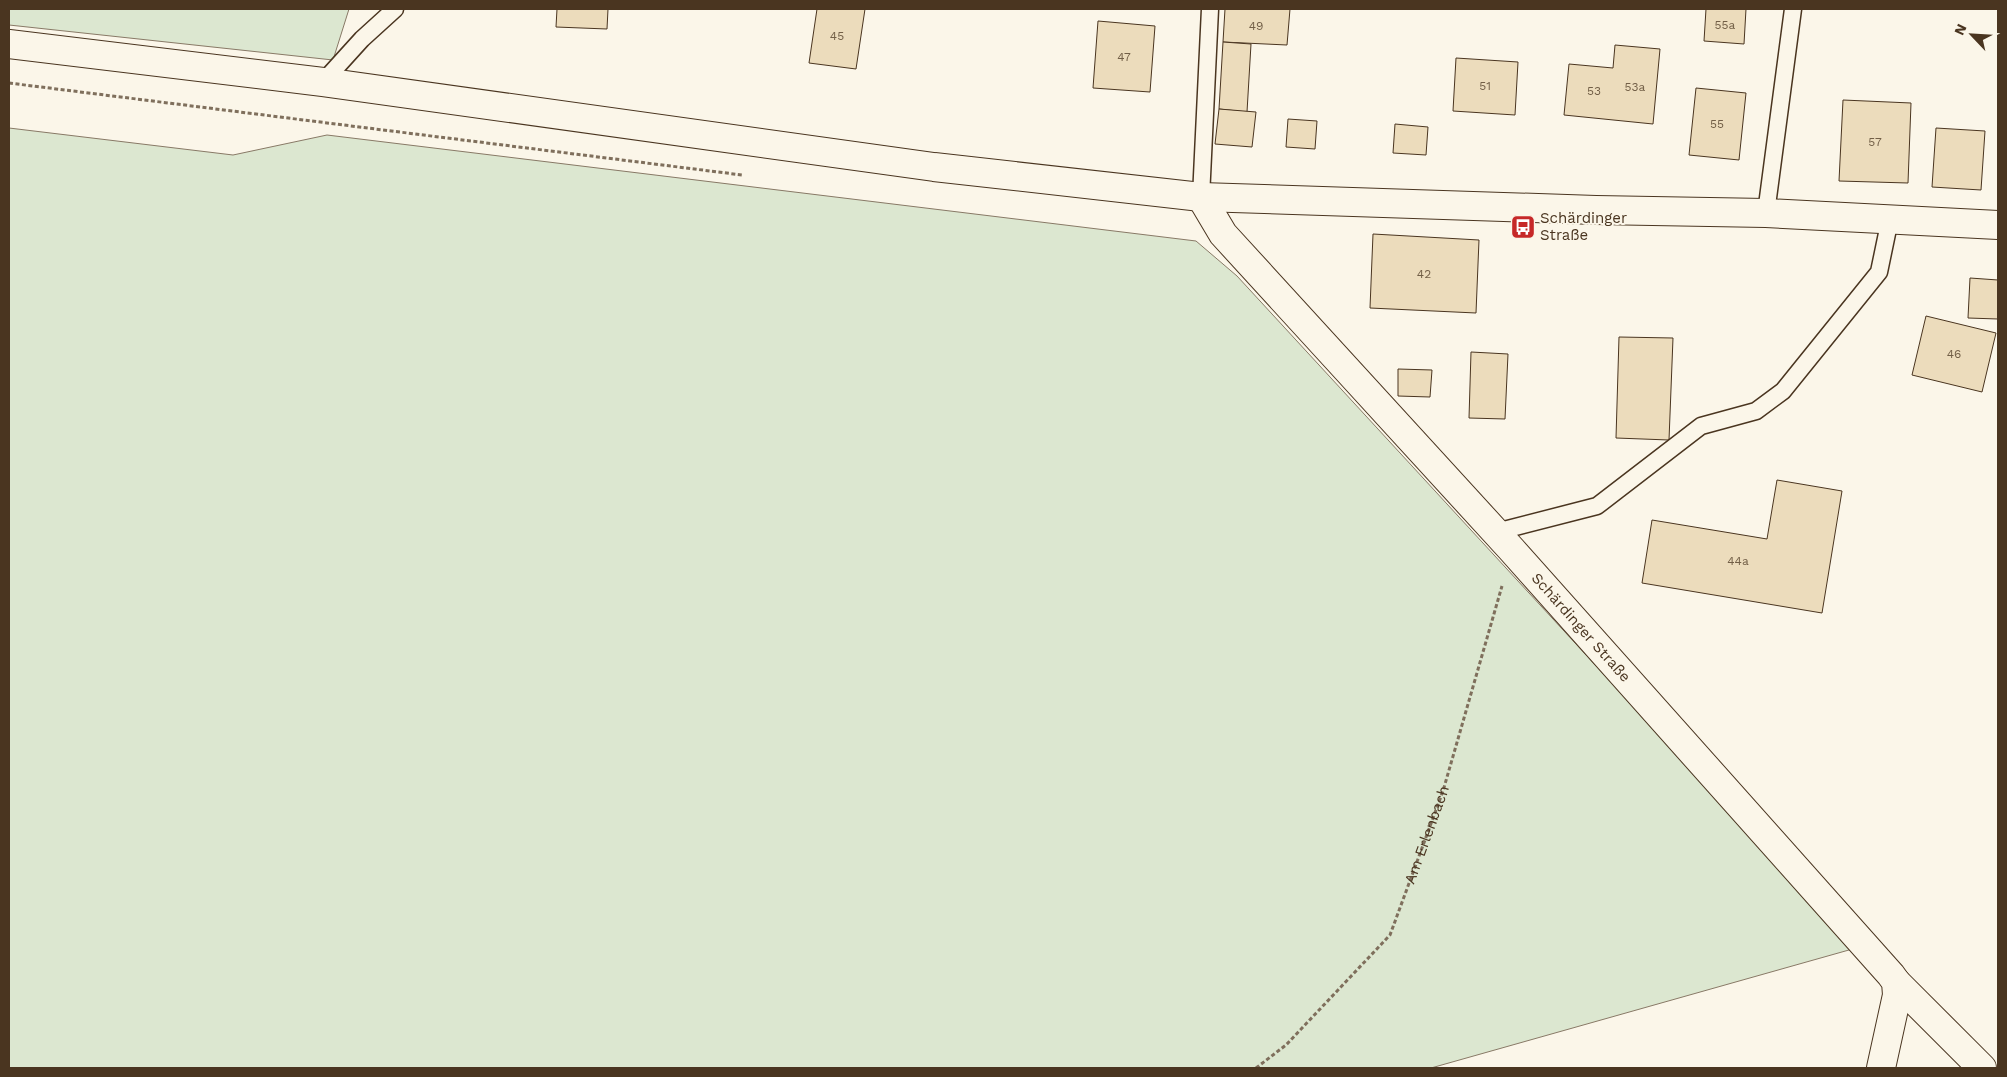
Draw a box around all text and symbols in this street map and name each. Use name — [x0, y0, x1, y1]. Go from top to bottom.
north arrow — [1947, 10, 1997, 60]
house number: 55a — [1715, 18, 1736, 32]
house number: 49 — [1249, 19, 1263, 33]
text: N — [1951, 21, 1970, 38]
house number: 45 — [830, 29, 844, 43]
house number: 47 — [1117, 50, 1131, 64]
house number: 51 — [1479, 79, 1491, 93]
house number: 53a — [1625, 80, 1646, 94]
house number: 53 — [1587, 84, 1601, 98]
house number: 55 — [1710, 117, 1724, 131]
house number: 57 — [1868, 135, 1882, 149]
place label: Schärdinger Straße — [1540, 209, 1627, 244]
bus stop icon: Schärdinger Straße — [1510, 214, 1536, 240]
house number: 42 — [1417, 267, 1431, 281]
house number: 46 — [1947, 347, 1961, 361]
house number: 44a — [1727, 554, 1749, 568]
street label: Schärdinger Straße — [1528, 569, 1634, 686]
street label: Am Erlenbach — [1401, 784, 1453, 886]

